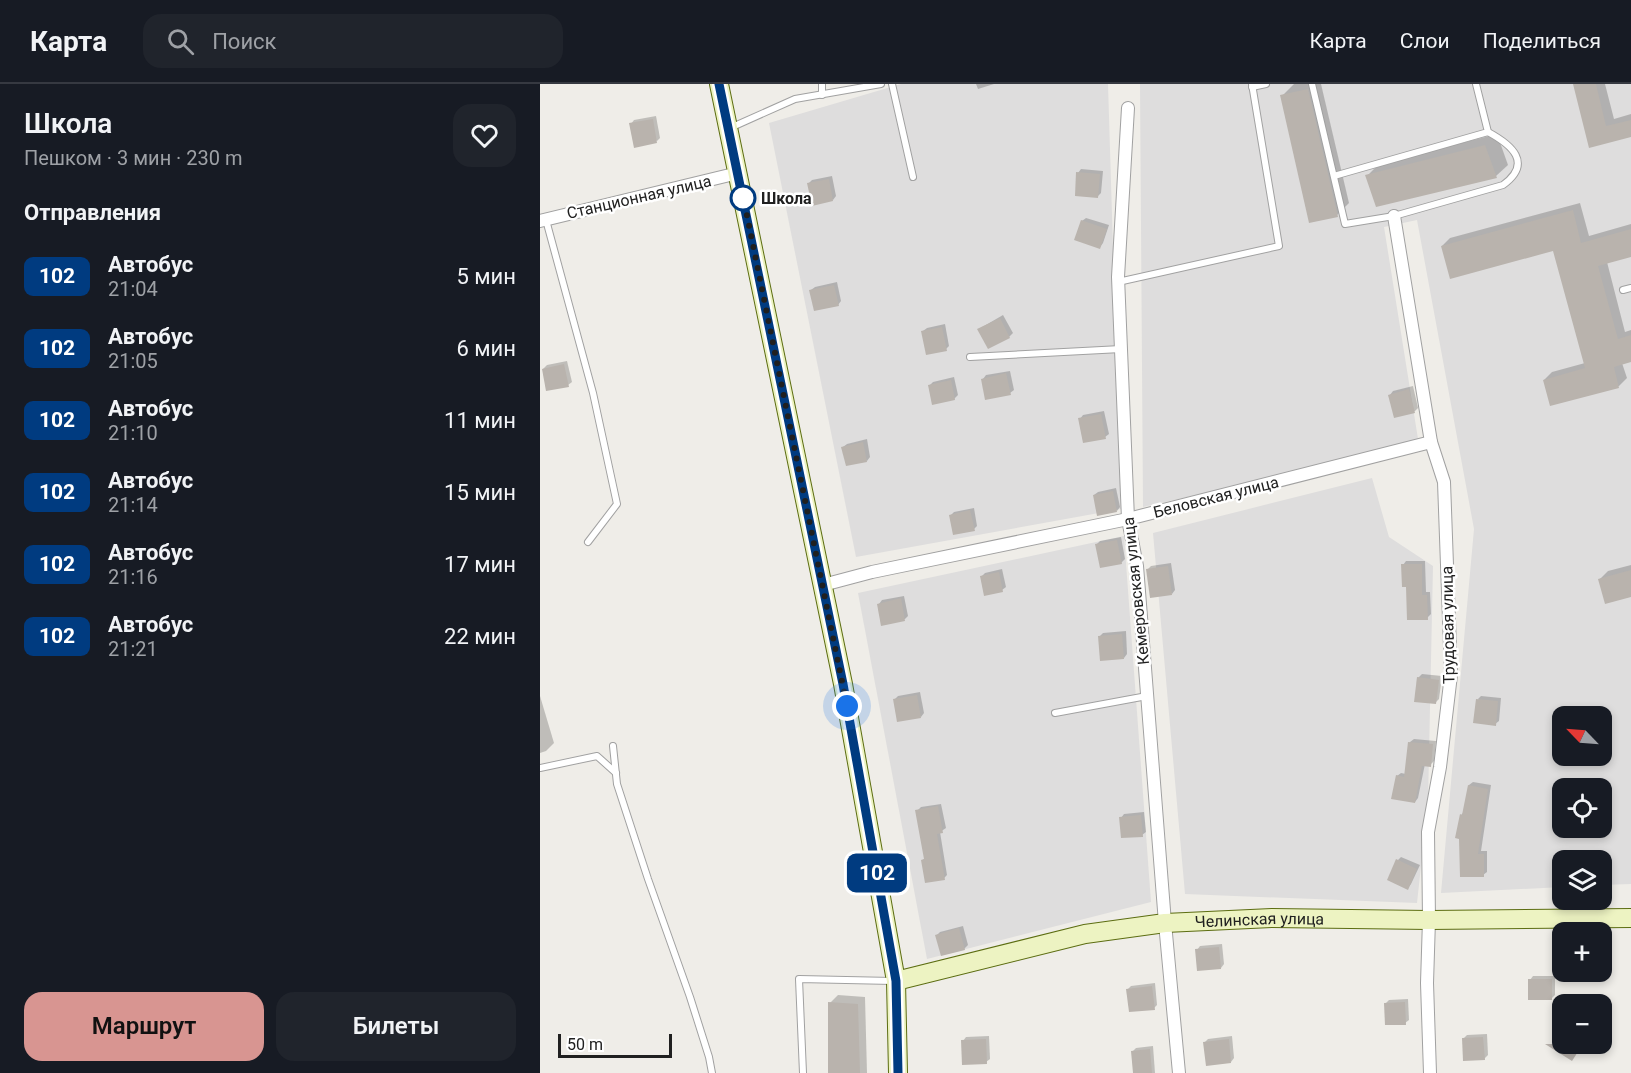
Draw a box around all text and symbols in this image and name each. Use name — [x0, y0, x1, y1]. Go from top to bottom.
search box — [143, 14, 563, 68]
text: Карта — [30, 25, 107, 58]
icon: search — [164, 25, 197, 58]
text: Поиск — [212, 29, 277, 54]
text: Карта — [1310, 29, 1367, 53]
text: Слои — [1400, 29, 1450, 53]
text: Поделиться — [1483, 29, 1601, 53]
button: heart — [453, 104, 516, 167]
text: Школа — [24, 107, 112, 140]
text: Пешком · 3 мин · 230 m — [24, 146, 243, 170]
street label: Станционная улица — [565, 171, 713, 223]
marker: Школа — [730, 185, 756, 211]
place label: Школа — [761, 189, 812, 208]
text: Отправления — [24, 200, 161, 225]
text: Автобус — [108, 252, 193, 277]
text: 102 — [39, 264, 75, 288]
text: 5 мин — [456, 264, 516, 289]
text: 21:04 — [108, 277, 158, 301]
text: Автобус — [108, 324, 193, 349]
text: 102 — [39, 336, 75, 360]
text: 6 мин — [456, 336, 516, 361]
text: 21:05 — [108, 349, 158, 373]
text: Автобус — [108, 396, 193, 421]
text: 102 — [39, 408, 75, 432]
text: 11 мин — [444, 408, 516, 433]
text: 21:10 — [108, 421, 158, 445]
text: Автобус — [108, 468, 193, 493]
street label: Беловская улица — [1151, 472, 1281, 522]
text: 102 — [39, 480, 75, 504]
text: 15 мин — [444, 480, 516, 505]
text: 21:14 — [108, 493, 158, 517]
street label: Кемеровская улица — [1119, 516, 1153, 666]
text: Автобус — [108, 540, 193, 565]
text: 102 — [39, 552, 75, 576]
text: 17 мин — [444, 552, 516, 577]
text: 21:16 — [108, 565, 158, 589]
street label: Трудовая улица — [1437, 566, 1459, 684]
text: Автобус — [108, 612, 193, 637]
text: 102 — [39, 624, 75, 648]
text: 22 мин — [444, 624, 516, 649]
text: 21:21 — [108, 637, 158, 661]
your location — [832, 691, 862, 721]
north arrow — [1552, 706, 1612, 766]
map controls — [1552, 706, 1612, 1054]
button: locate — [1552, 778, 1612, 838]
button: layers — [1552, 850, 1612, 910]
line badge: 102 — [842, 854, 912, 892]
text: 102 — [859, 861, 895, 885]
street label: Челинская улица — [1194, 908, 1324, 931]
button: + — [1552, 922, 1612, 982]
button: Маршрут — [24, 992, 264, 1061]
button: Билеты — [276, 992, 516, 1061]
button: − — [1552, 994, 1612, 1054]
scale bar — [558, 1031, 672, 1058]
text: 50 m — [567, 1035, 603, 1054]

